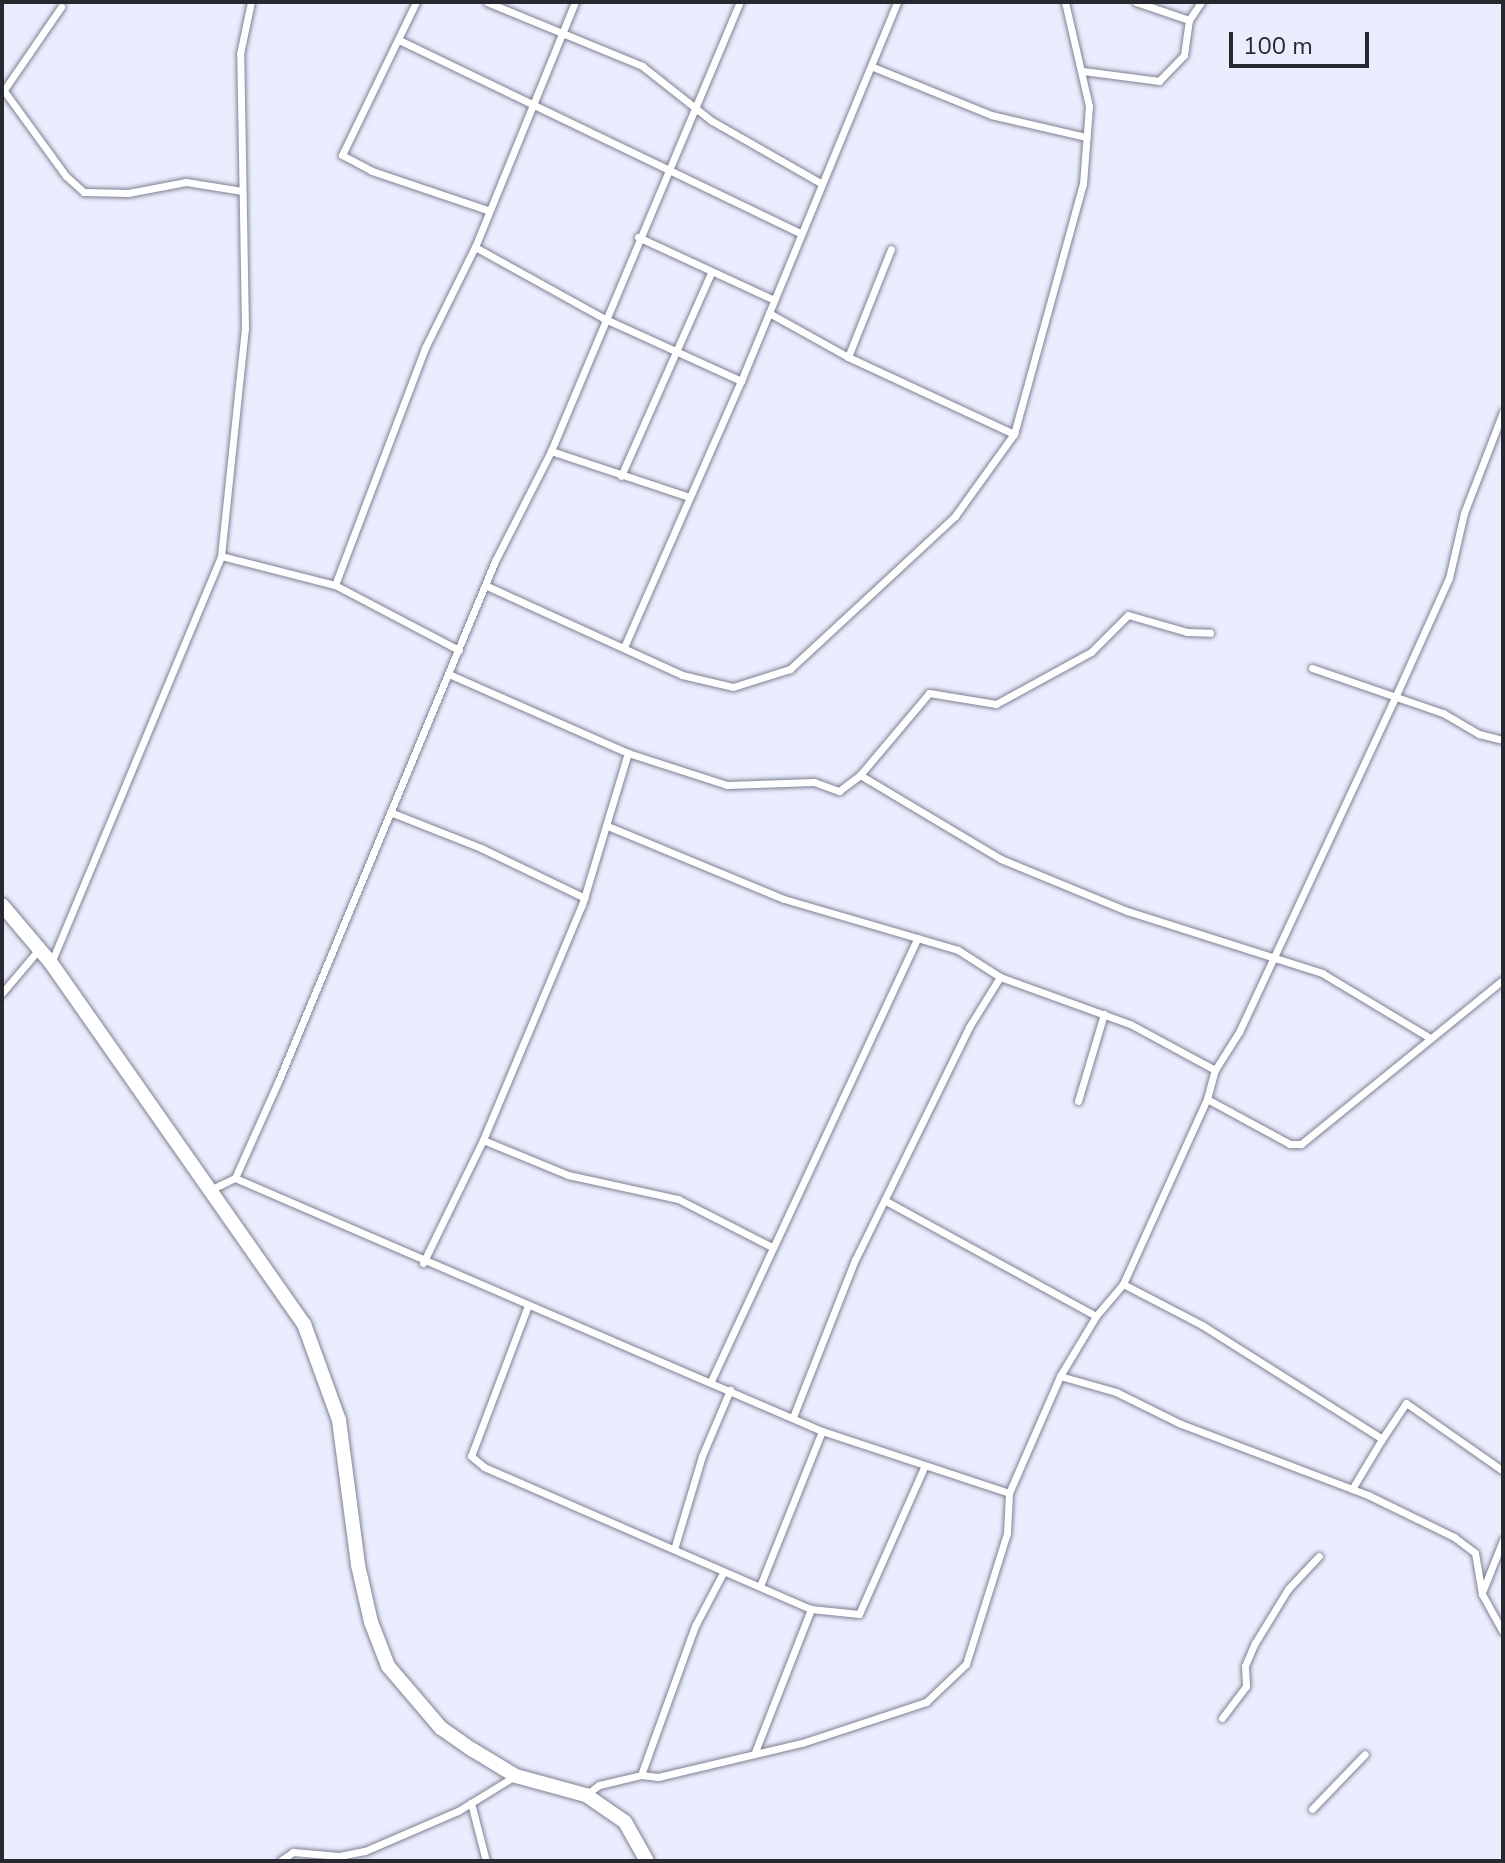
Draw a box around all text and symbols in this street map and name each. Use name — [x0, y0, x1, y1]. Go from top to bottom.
scale bar — [1233, 16, 1373, 66]
text: 100 m — [1243, 30, 1313, 62]

